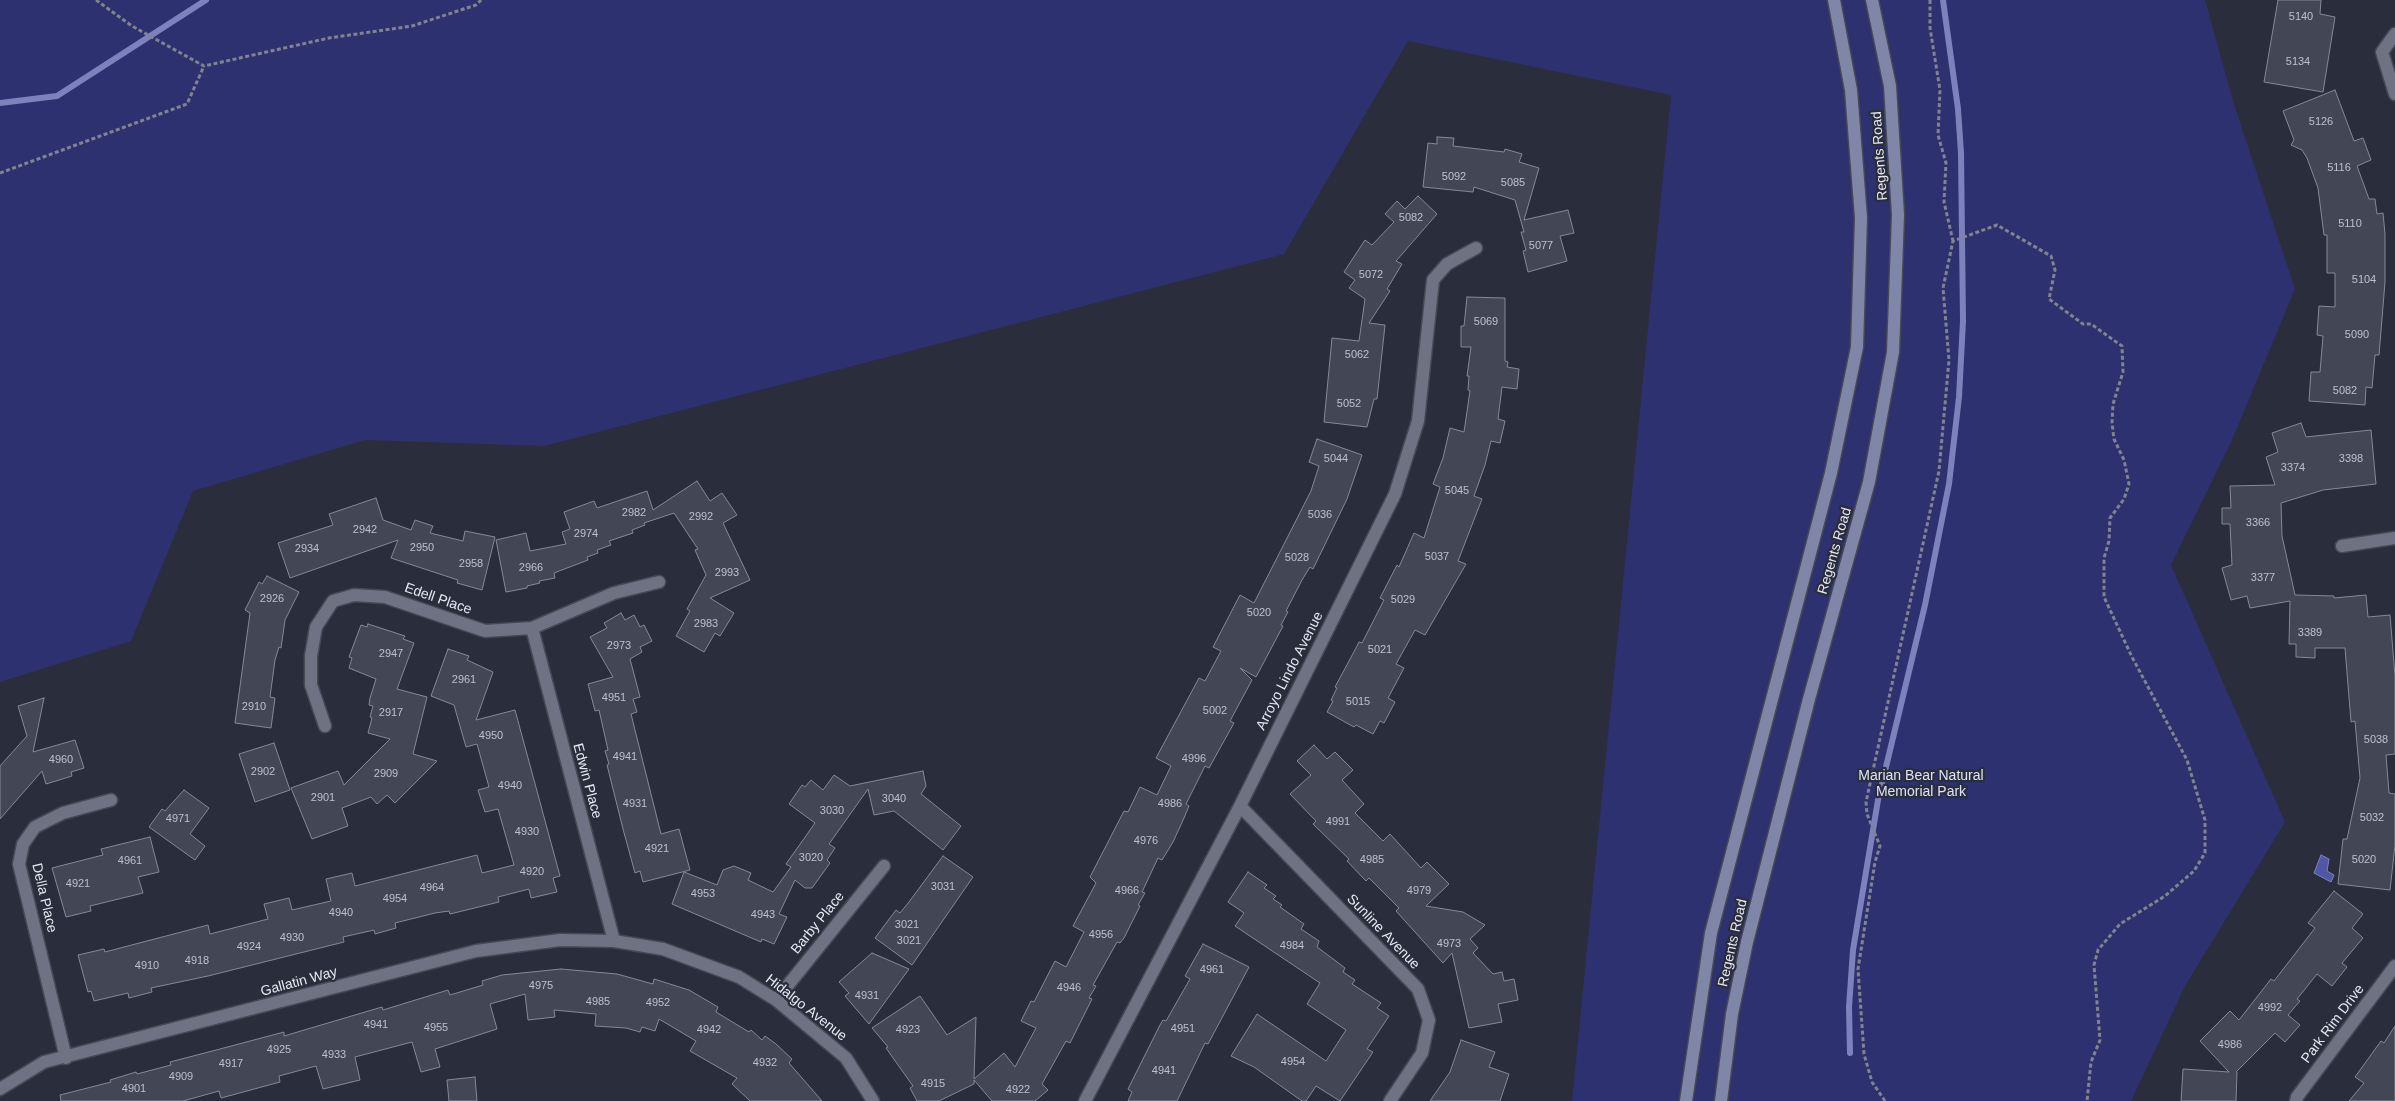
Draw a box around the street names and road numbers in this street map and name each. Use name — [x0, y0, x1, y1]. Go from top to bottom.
street label: Regents Road — [1868, 111, 1892, 201]
street label: Regents Road — [1815, 506, 1855, 596]
street label: Edell Place — [402, 580, 474, 618]
street label: Arroyo Lindo Avenue — [1253, 609, 1327, 733]
street label: Edwin Place — [569, 742, 605, 820]
street label: Della Place — [28, 862, 60, 934]
street label: Barby Place — [788, 888, 848, 958]
street label: Sunline Avenue — [1343, 891, 1423, 973]
street label: Regents Road — [1715, 898, 1751, 988]
street label: Gallatin Way — [259, 964, 339, 1000]
street label: Hidalgo Avenue — [762, 971, 850, 1045]
street label: Park Rim Drive — [2298, 981, 2368, 1067]

